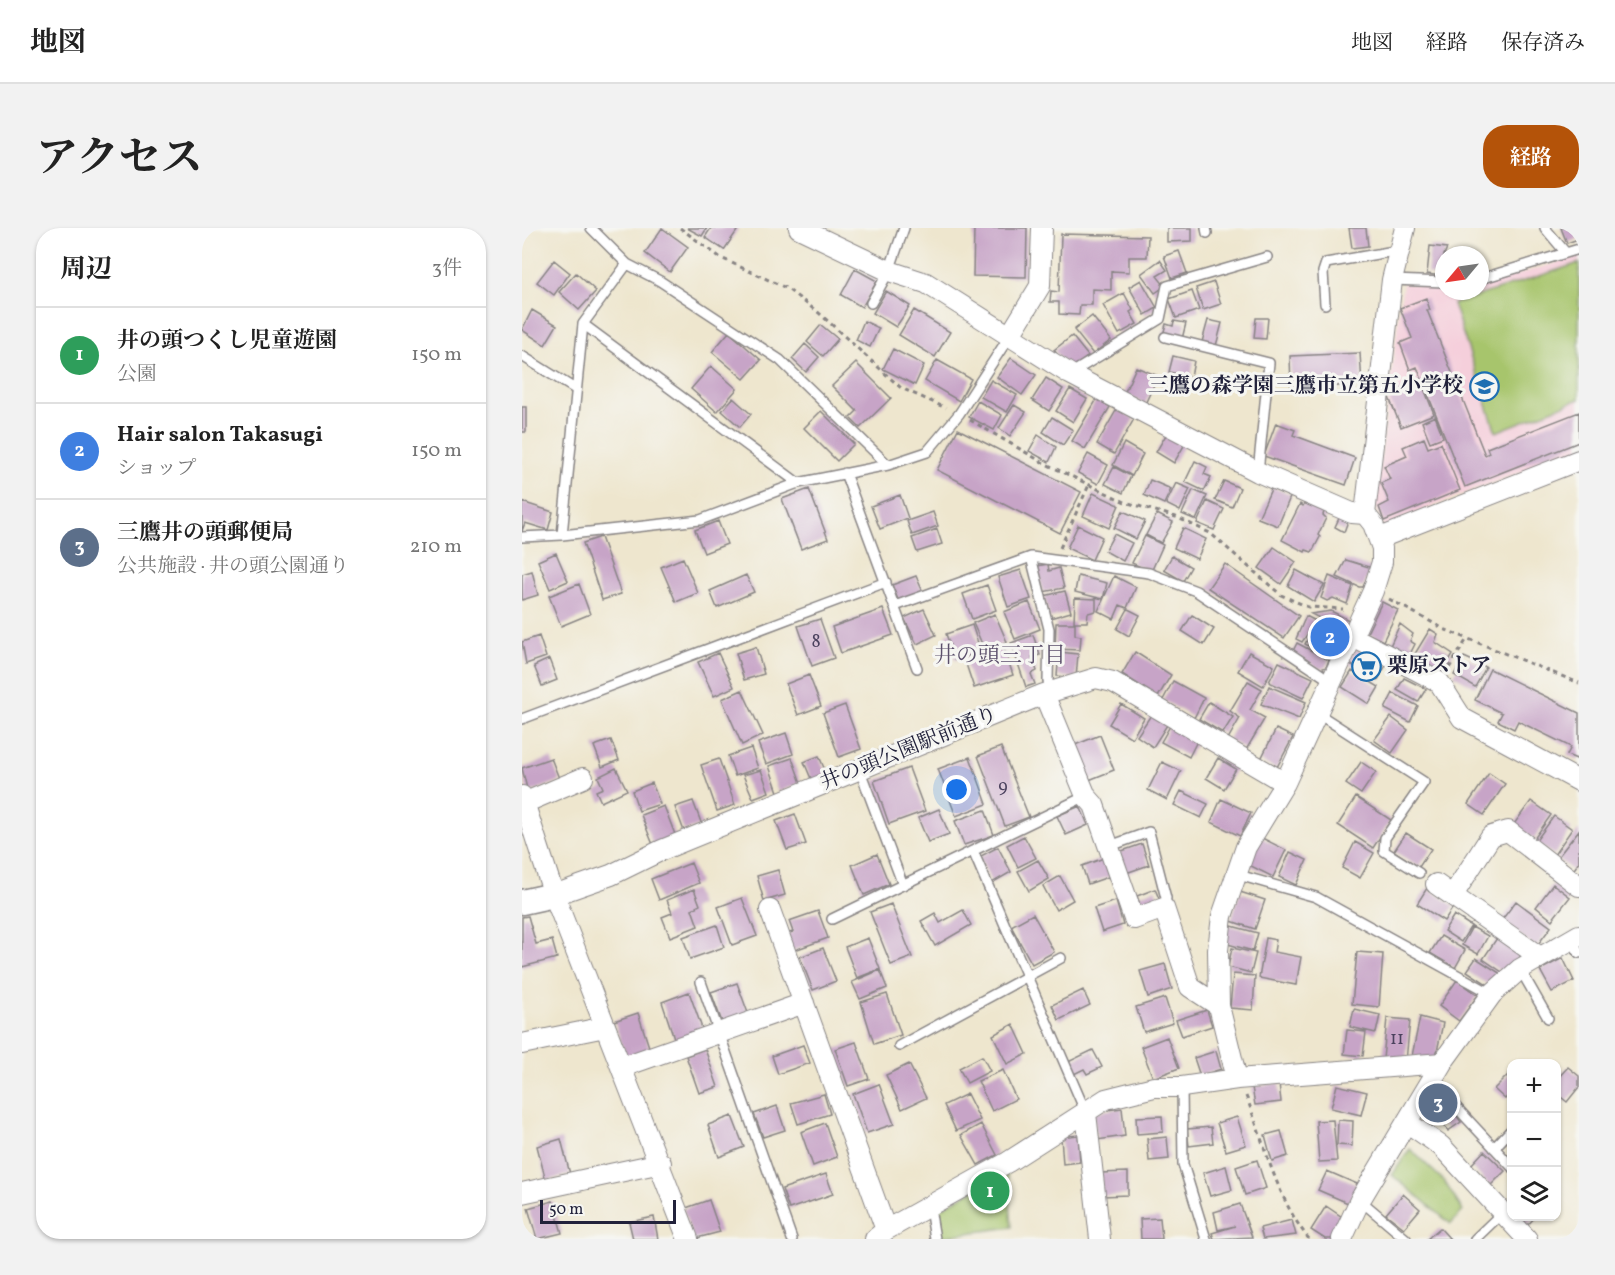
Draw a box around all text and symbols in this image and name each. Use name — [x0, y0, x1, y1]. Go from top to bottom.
text: 地図 — [30, 24, 86, 63]
text: 地図 — [1351, 29, 1393, 58]
text: 経路 — [1426, 29, 1468, 58]
text: 保存済み — [1501, 29, 1585, 58]
button: 経路 — [1483, 125, 1579, 188]
text: アクセス — [36, 131, 203, 190]
north arrow — [1435, 246, 1489, 300]
text: 周辺 — [60, 252, 112, 288]
text: 3件 — [432, 255, 462, 283]
text: 井の頭つくし児童遊園 — [117, 326, 337, 357]
text: 1 — [75, 341, 84, 369]
text: 150 m — [411, 341, 462, 369]
text: 公園 — [117, 361, 157, 389]
school or university icon: 三鷹の森学園三鷹市立第五小学校 — [1468, 370, 1500, 402]
place label: 三鷹の森学園三鷹市立第五小学校 — [1148, 372, 1463, 401]
text: Hair salon Takasugi — [117, 420, 323, 451]
text: 2 — [74, 437, 85, 465]
text: 150 m — [411, 437, 462, 465]
text: ショップ — [117, 455, 197, 483]
text: 三鷹井の頭郵便局 — [117, 518, 293, 549]
text: 3 — [74, 533, 85, 561]
text: 210 m — [410, 533, 462, 561]
text: 公共施設 · 井の頭公園通り — [117, 553, 349, 581]
pin: 2 — [1310, 614, 1350, 660]
house number: 8 — [811, 630, 821, 655]
district label: 井の頭三丁目 — [934, 641, 1066, 672]
supermarket icon: 栗原ストア — [1350, 650, 1382, 682]
place label: 栗原ストア — [1387, 652, 1491, 681]
street label: 井の頭公園駅前通り — [816, 700, 1002, 798]
your location — [942, 775, 971, 804]
house number: 9 — [998, 775, 1008, 800]
house number: 11 — [1390, 1027, 1404, 1052]
map controls — [1507, 1059, 1561, 1221]
button: + — [1507, 1059, 1561, 1113]
pin: 3 — [1418, 1080, 1458, 1126]
button: − — [1507, 1113, 1561, 1167]
button: layers — [1507, 1167, 1561, 1221]
pin: 1 — [970, 1168, 1010, 1214]
scale bar — [540, 1197, 676, 1224]
text: 50 m — [549, 1199, 583, 1221]

